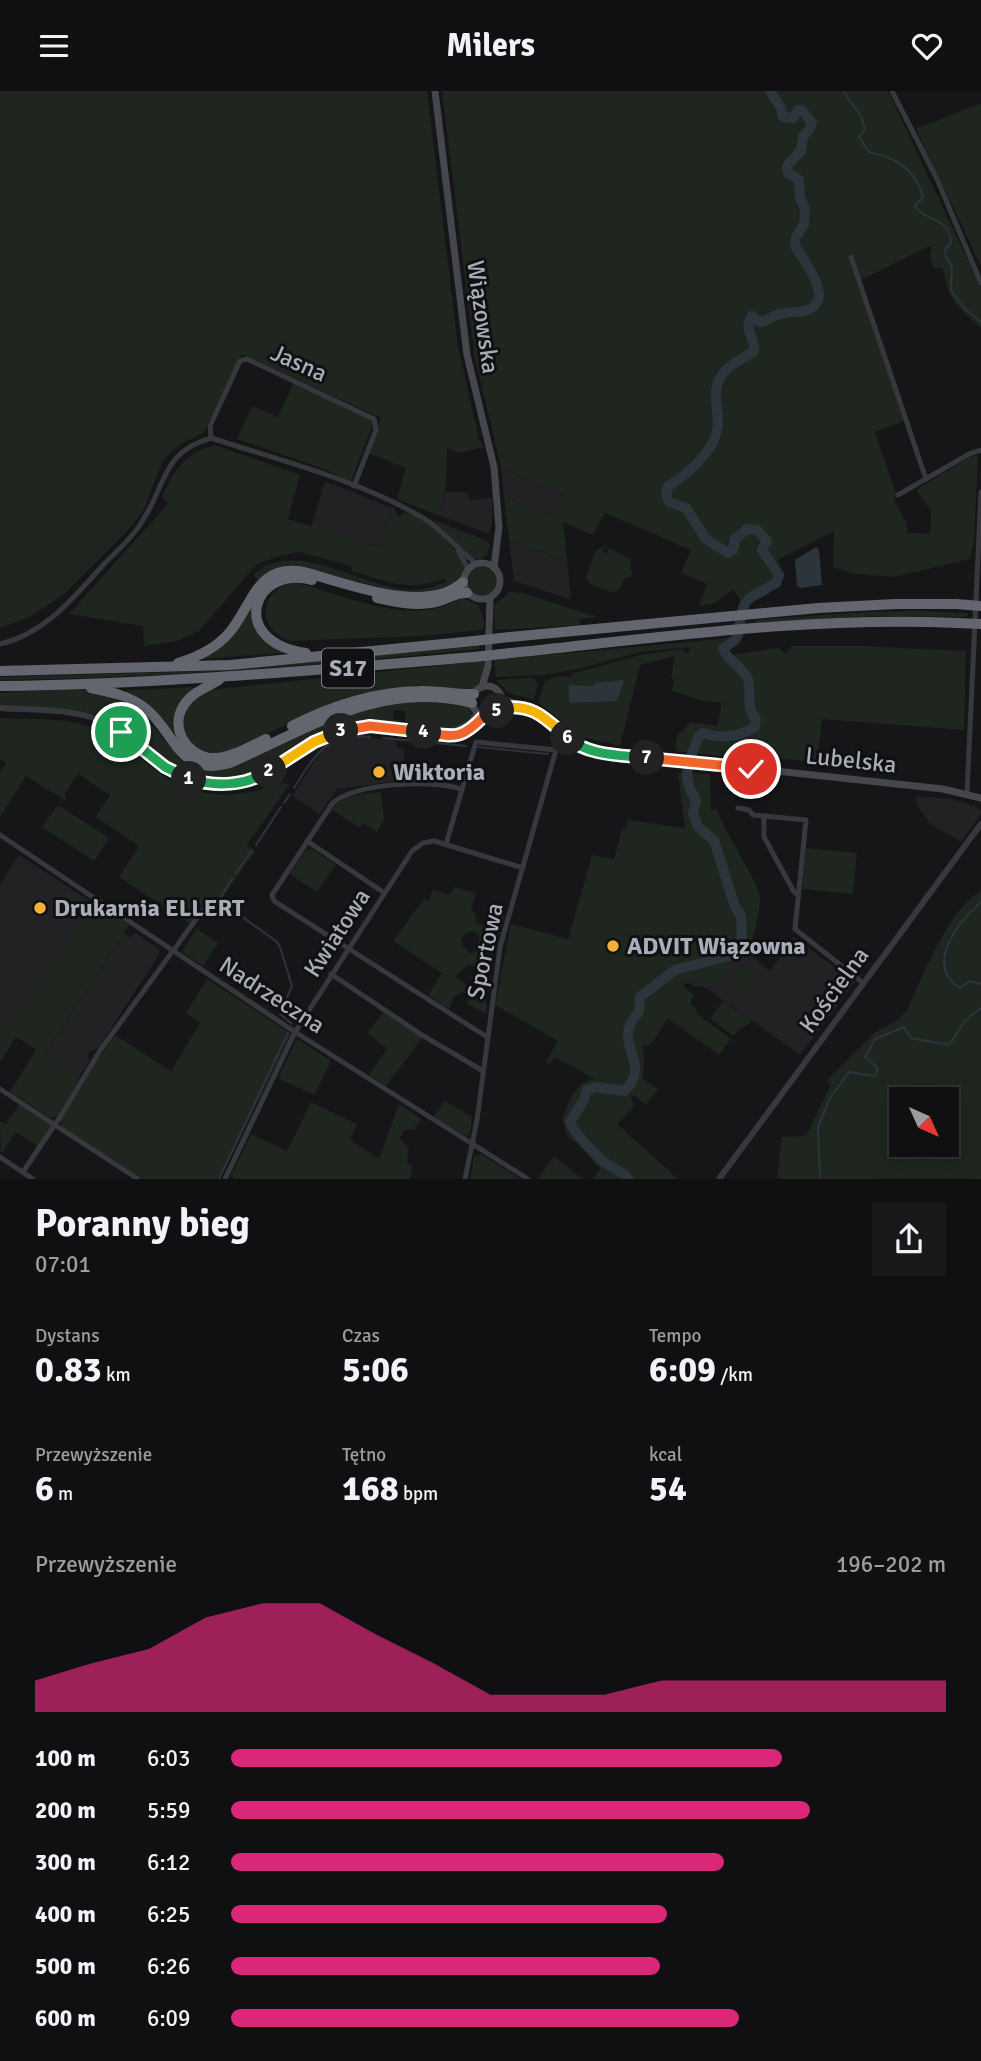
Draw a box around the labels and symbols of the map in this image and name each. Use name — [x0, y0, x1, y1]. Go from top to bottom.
street label: Wiązowska — [460, 259, 506, 375]
street label: Jasna — [266, 337, 332, 389]
road number: S17 — [322, 649, 374, 687]
pin: 5 — [480, 693, 514, 729]
pin — [91, 702, 151, 762]
pin: 3 — [324, 713, 358, 749]
pin: 4 — [406, 715, 442, 749]
pin: 6 — [550, 721, 586, 755]
pin — [721, 739, 781, 799]
street label: Lubelska — [804, 740, 898, 780]
pin: 7 — [630, 741, 664, 775]
pin: 2 — [252, 753, 286, 789]
place label: Wiktoria — [393, 757, 485, 787]
pin: 1 — [172, 761, 206, 797]
marker: Wiktoria — [371, 764, 387, 780]
street label: Kwiatowa — [297, 883, 377, 983]
place label: Drukarnia ELLERT — [54, 893, 245, 923]
marker: Drukarnia ELLERT — [32, 900, 48, 916]
street label: Sportowa — [460, 900, 510, 1002]
place label: ADVIT Wiązowna — [627, 931, 806, 961]
marker: ADVIT Wiązowna — [605, 938, 621, 954]
street label: Kościelna — [793, 941, 875, 1039]
street label: Nadrzeczna — [214, 950, 330, 1040]
north arrow — [889, 1087, 959, 1157]

